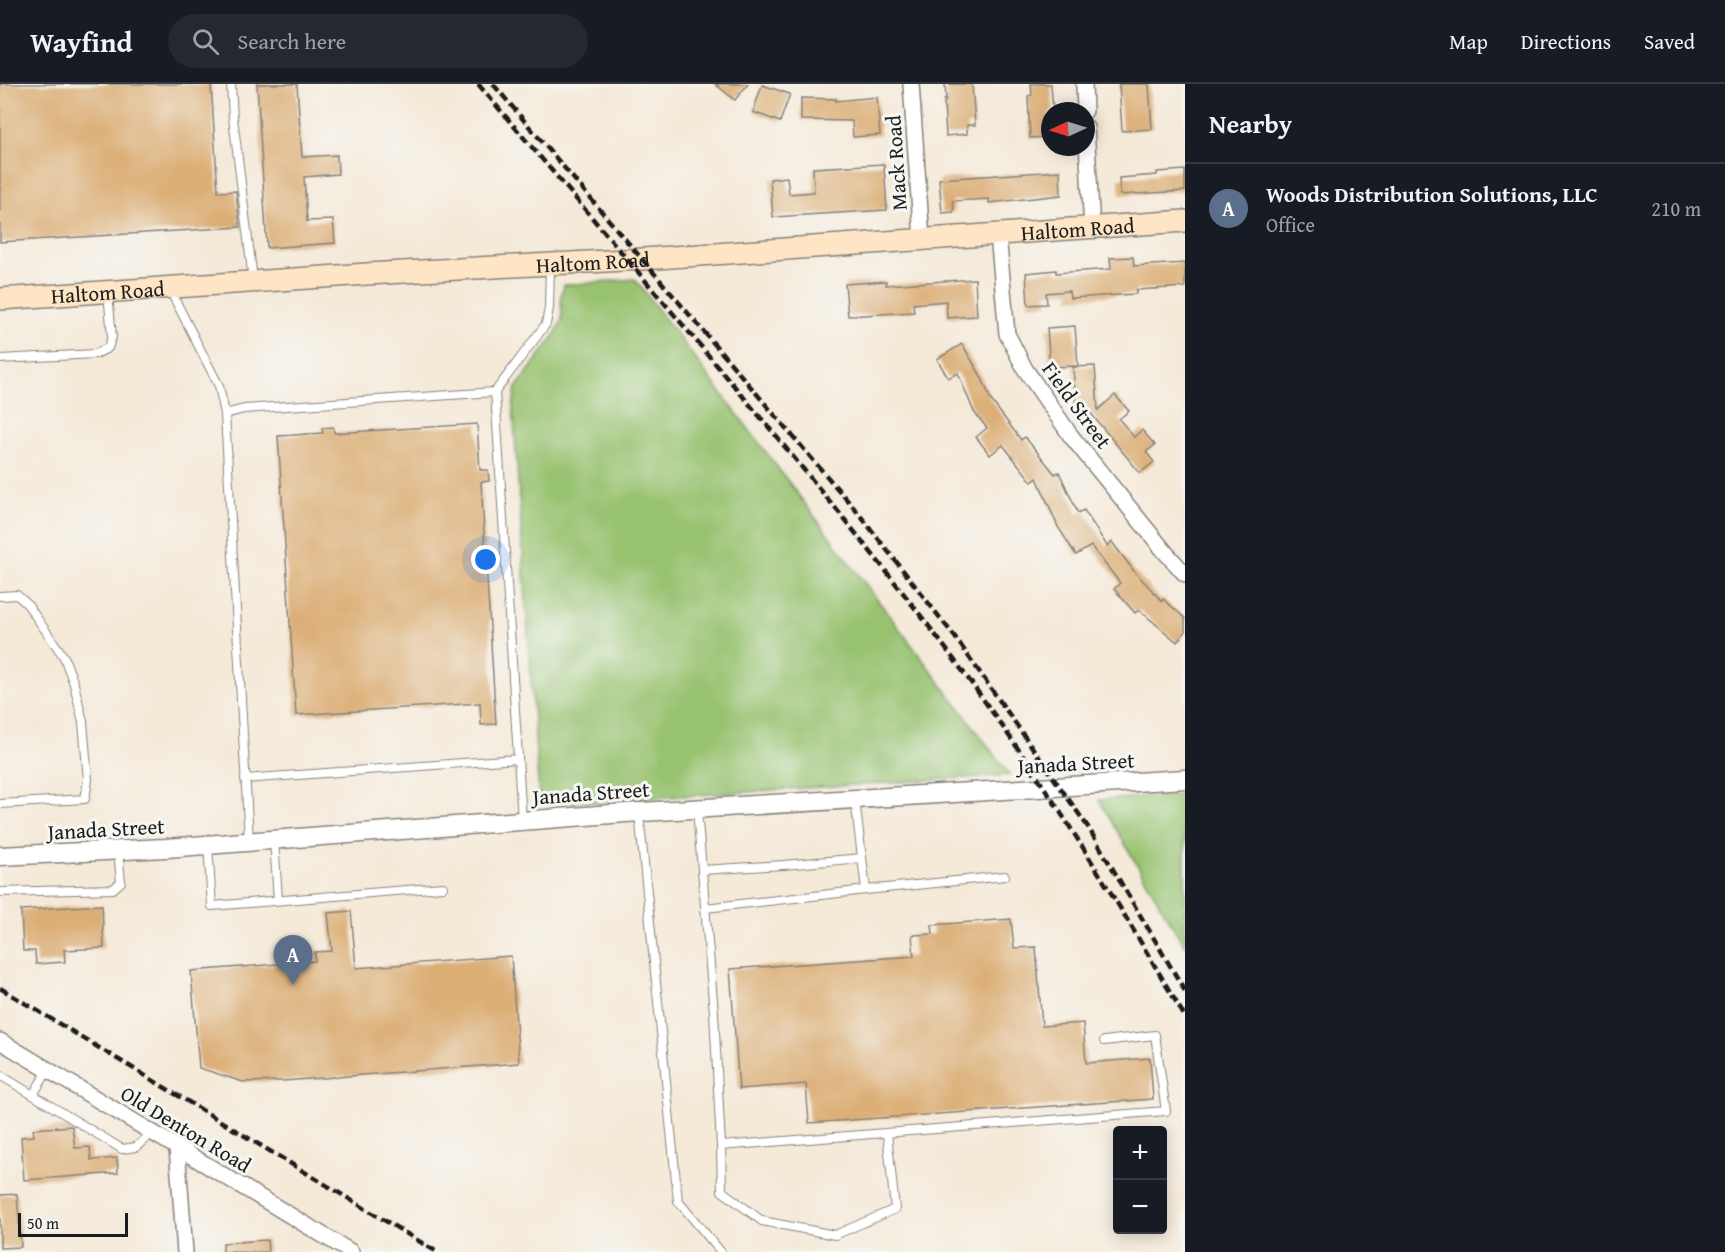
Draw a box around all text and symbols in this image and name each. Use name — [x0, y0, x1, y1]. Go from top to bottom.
search box — [168, 14, 588, 68]
text: Wayfind — [30, 21, 132, 62]
icon: search — [189, 25, 222, 58]
text: Search here — [237, 25, 346, 57]
text: Map — [1449, 26, 1488, 57]
text: Directions — [1521, 26, 1611, 57]
text: Saved — [1644, 26, 1695, 57]
north arrow — [1041, 102, 1095, 156]
text: Nearby — [1209, 104, 1292, 143]
street label: Mack Road — [877, 114, 915, 212]
text: Woods Distribution Solutions, LLC — [1266, 178, 1598, 210]
text: A — [1222, 194, 1235, 223]
text: 210 m — [1651, 194, 1701, 223]
street label: Haltom Road — [1020, 209, 1136, 248]
text: Office — [1266, 210, 1315, 239]
street label: Haltom Road — [535, 243, 651, 280]
street label: Haltom Road — [50, 272, 166, 311]
street label: Field Street — [1035, 355, 1120, 455]
your location — [471, 545, 500, 574]
street label: Janada Street — [1014, 744, 1136, 782]
street label: Janada Street — [528, 773, 651, 813]
street label: Janada Street — [44, 810, 166, 848]
pin: A — [274, 936, 312, 985]
street label: Old Denton Road — [115, 1078, 258, 1181]
map controls — [1113, 1126, 1167, 1234]
button: + — [1113, 1126, 1167, 1180]
button: − — [1113, 1180, 1167, 1234]
scale bar — [18, 1210, 128, 1238]
text: 50 m — [27, 1211, 59, 1235]

